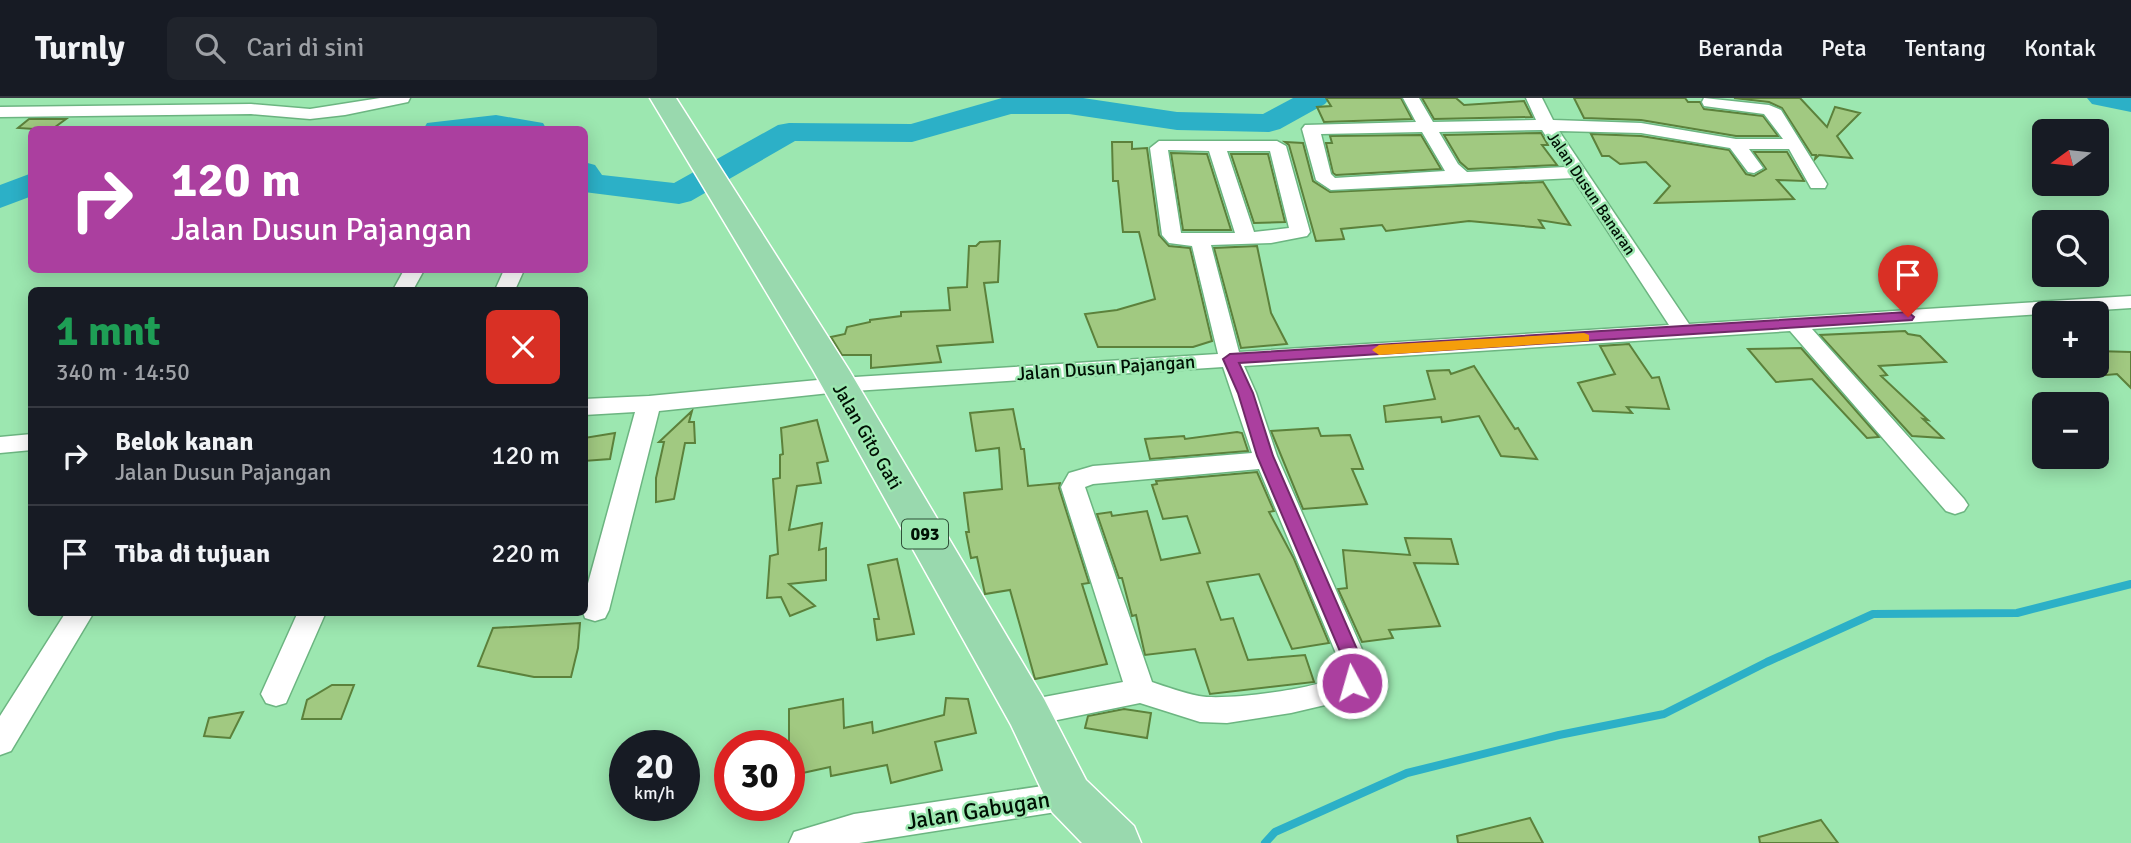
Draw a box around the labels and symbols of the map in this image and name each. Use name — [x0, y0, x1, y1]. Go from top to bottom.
north arrow — [2032, 119, 2109, 196]
street label: Jalan Dusun Banaran — [1543, 128, 1640, 259]
pin — [1878, 245, 1938, 317]
street label: Jalan Dusun Pajangan — [1016, 350, 1196, 386]
street label: Jalan Gito Gati — [827, 379, 907, 494]
road number: 093 — [902, 520, 948, 548]
position arrow — [1315, 646, 1389, 720]
speed limit sign: 30 — [714, 730, 805, 821]
street label: Jalan Gabugan — [904, 785, 1052, 836]

